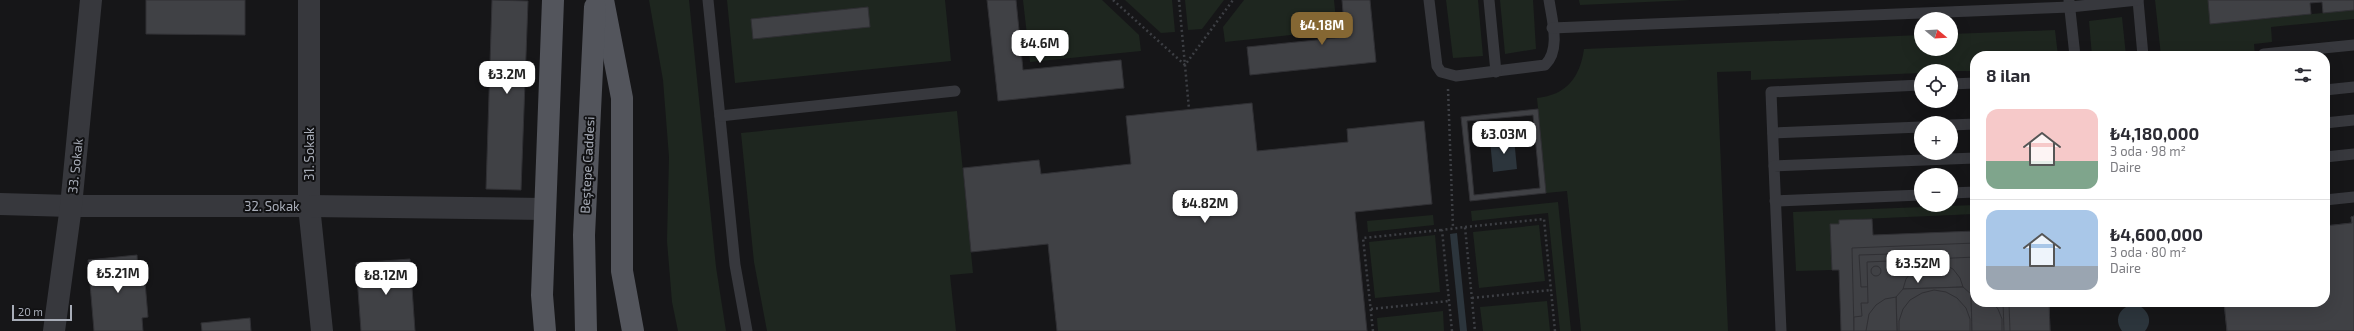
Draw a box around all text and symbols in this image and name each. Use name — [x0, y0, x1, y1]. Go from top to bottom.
pin: ₺4.18M — [1289, 12, 1355, 46]
north arrow — [1914, 12, 1958, 56]
map controls — [1914, 12, 1958, 212]
text: ₺4.18M — [1300, 17, 1344, 33]
pin: ₺4.6M — [1012, 30, 1068, 64]
text: ₺4.6M — [1021, 35, 1059, 51]
pin: ₺3.2M — [479, 61, 535, 95]
button: locate — [1914, 64, 1958, 108]
icon: filters — [2292, 64, 2314, 86]
text: 8 ilan — [1986, 65, 2030, 85]
text: ₺3.2M — [488, 66, 526, 82]
street label: Beştepe Caddesi — [576, 116, 599, 214]
button: + — [1914, 116, 1958, 160]
pin: ₺3.03M — [1471, 121, 1537, 155]
text: ₺4,180,000 — [2110, 123, 2199, 143]
icon: home — [2018, 125, 2066, 173]
text: ₺3.03M — [1481, 126, 1527, 142]
street label: 31. Sokak — [301, 127, 317, 181]
street label: 33. Sokak — [64, 137, 86, 194]
text: 3 oda · 98 m² — [2110, 143, 2186, 159]
text: Daire — [2110, 159, 2141, 175]
button: − — [1914, 168, 1958, 212]
pin: ₺4.82M — [1172, 190, 1238, 224]
text: ₺4.82M — [1182, 195, 1228, 211]
street label: 32. Sokak — [244, 198, 300, 214]
text: ₺4,600,000 — [2110, 224, 2203, 244]
icon: home — [2018, 226, 2066, 274]
text: 3 oda · 80 m² — [2110, 244, 2186, 260]
pin: ₺3.52M — [1885, 250, 1951, 284]
text: ₺3.52M — [1896, 255, 1940, 271]
pin: ₺5.21M — [85, 260, 151, 294]
text: Daire — [2110, 260, 2141, 276]
pin: ₺8.12M — [353, 262, 419, 296]
text: ₺5.21M — [96, 265, 140, 281]
text: ₺8.12M — [364, 267, 408, 283]
scale bar — [12, 303, 72, 322]
text: 20 m — [18, 305, 43, 318]

